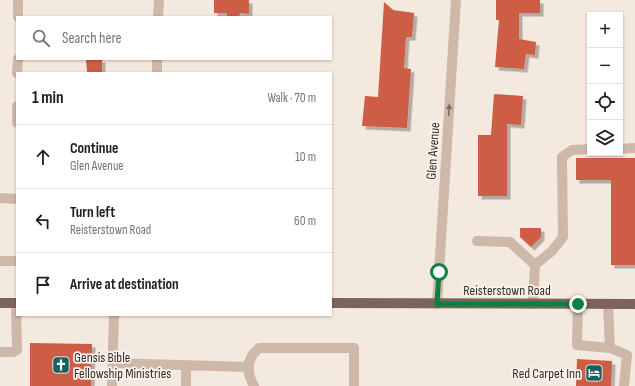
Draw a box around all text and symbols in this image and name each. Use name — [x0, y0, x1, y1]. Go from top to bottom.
map controls — [587, 12, 623, 156]
button: + — [587, 12, 623, 48]
search box — [16, 16, 332, 60]
icon: search — [30, 27, 52, 49]
text: Search here — [62, 29, 122, 48]
button: − — [587, 48, 623, 84]
button: locate — [587, 84, 623, 120]
text: 1 min — [32, 88, 64, 108]
text: Walk · 70 m — [267, 90, 316, 106]
one-way arrow — [446, 104, 453, 116]
button: layers — [587, 120, 623, 156]
street label: Glen Avenue — [423, 122, 443, 180]
text: Continue — [70, 139, 119, 158]
icon: ahead — [32, 146, 54, 168]
text: 10 m — [295, 149, 316, 165]
text: Glen Avenue — [70, 158, 124, 174]
text: Turn left — [70, 203, 115, 222]
icon: left — [32, 210, 54, 232]
text: 60 m — [294, 213, 316, 229]
text: Reisterstown Road — [70, 222, 151, 238]
route start — [430, 263, 448, 281]
icon: arrive — [32, 274, 54, 296]
text: Arrive at destination — [70, 275, 179, 294]
street label: Reisterstown Road — [463, 282, 551, 299]
route end — [569, 295, 587, 313]
place label: Gensis Bible Fellowship Ministries — [74, 349, 171, 382]
church icon: Gensis Bible Fellowship Ministries — [51, 355, 71, 375]
hotel icon: Red Carpet Inn — [584, 363, 604, 383]
place label: Red Carpet Inn — [512, 365, 581, 382]

